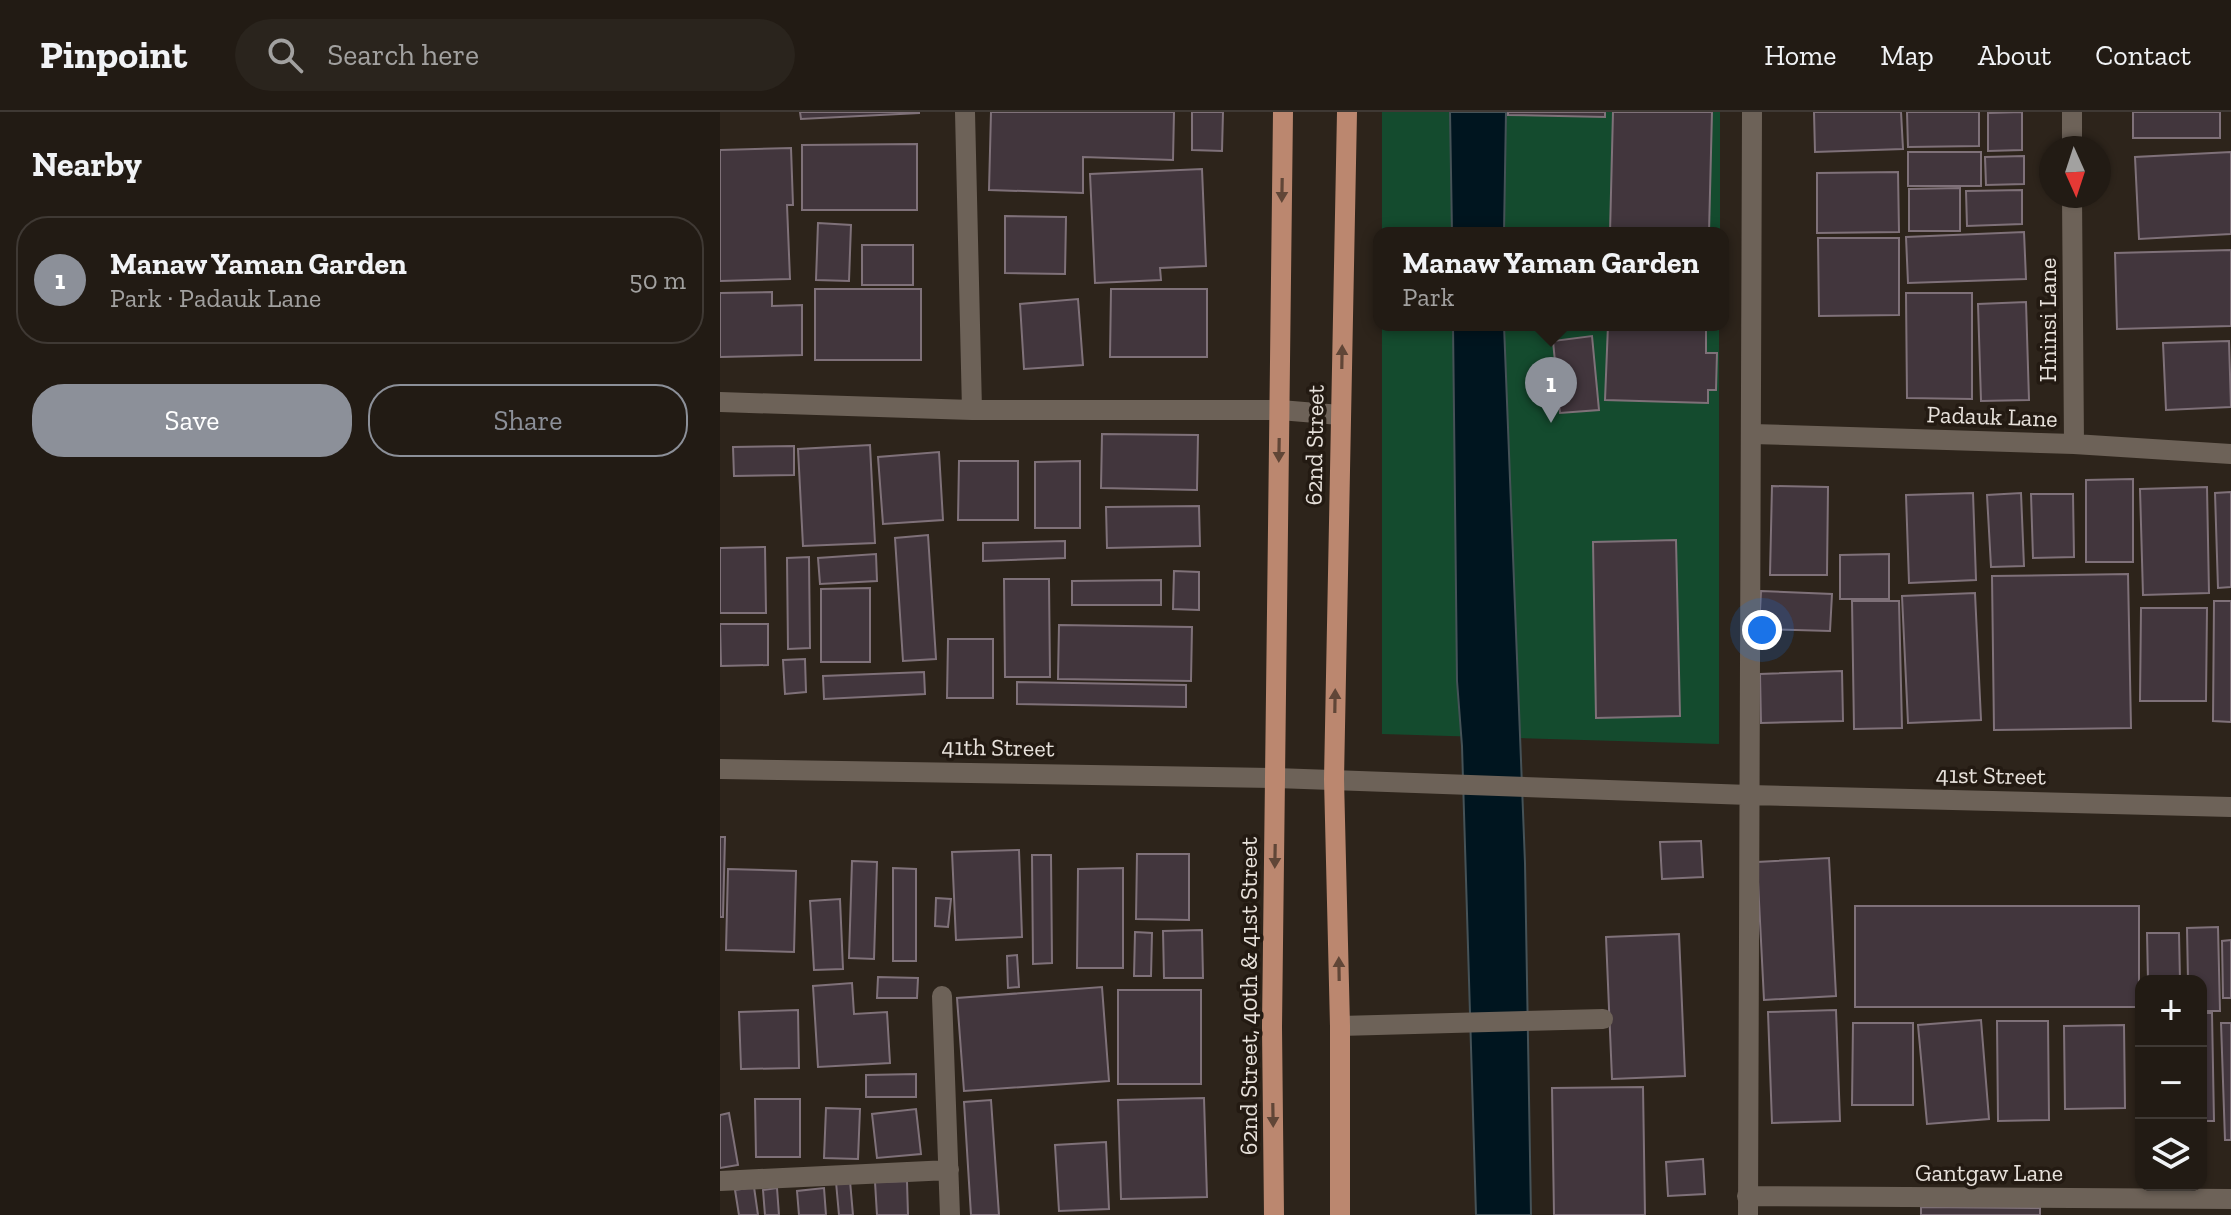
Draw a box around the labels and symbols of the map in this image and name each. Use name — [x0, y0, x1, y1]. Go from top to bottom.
north arrow — [2039, 136, 2111, 208]
one-way arrow — [1276, 178, 1289, 203]
street label: Hninsi Lane — [2033, 258, 2062, 382]
one-way arrow — [1335, 344, 1348, 369]
pin: 1 — [1525, 357, 1577, 423]
street label: 62nd Street — [1298, 384, 1330, 506]
street label: Padauk Lane — [1926, 399, 2058, 433]
one-way arrow — [1273, 438, 1286, 463]
your location — [1742, 610, 1782, 650]
one-way arrow — [1329, 688, 1342, 713]
street label: 41th Street — [941, 732, 1055, 762]
street label: 41st Street — [1936, 760, 2046, 790]
street label: 62nd Street, 40th & 41st Street — [1234, 837, 1263, 1155]
one-way arrow — [1268, 844, 1281, 869]
one-way arrow — [1333, 956, 1345, 981]
one-way arrow — [1267, 1103, 1280, 1128]
street label: Gantgaw Lane — [1915, 1158, 2063, 1187]

